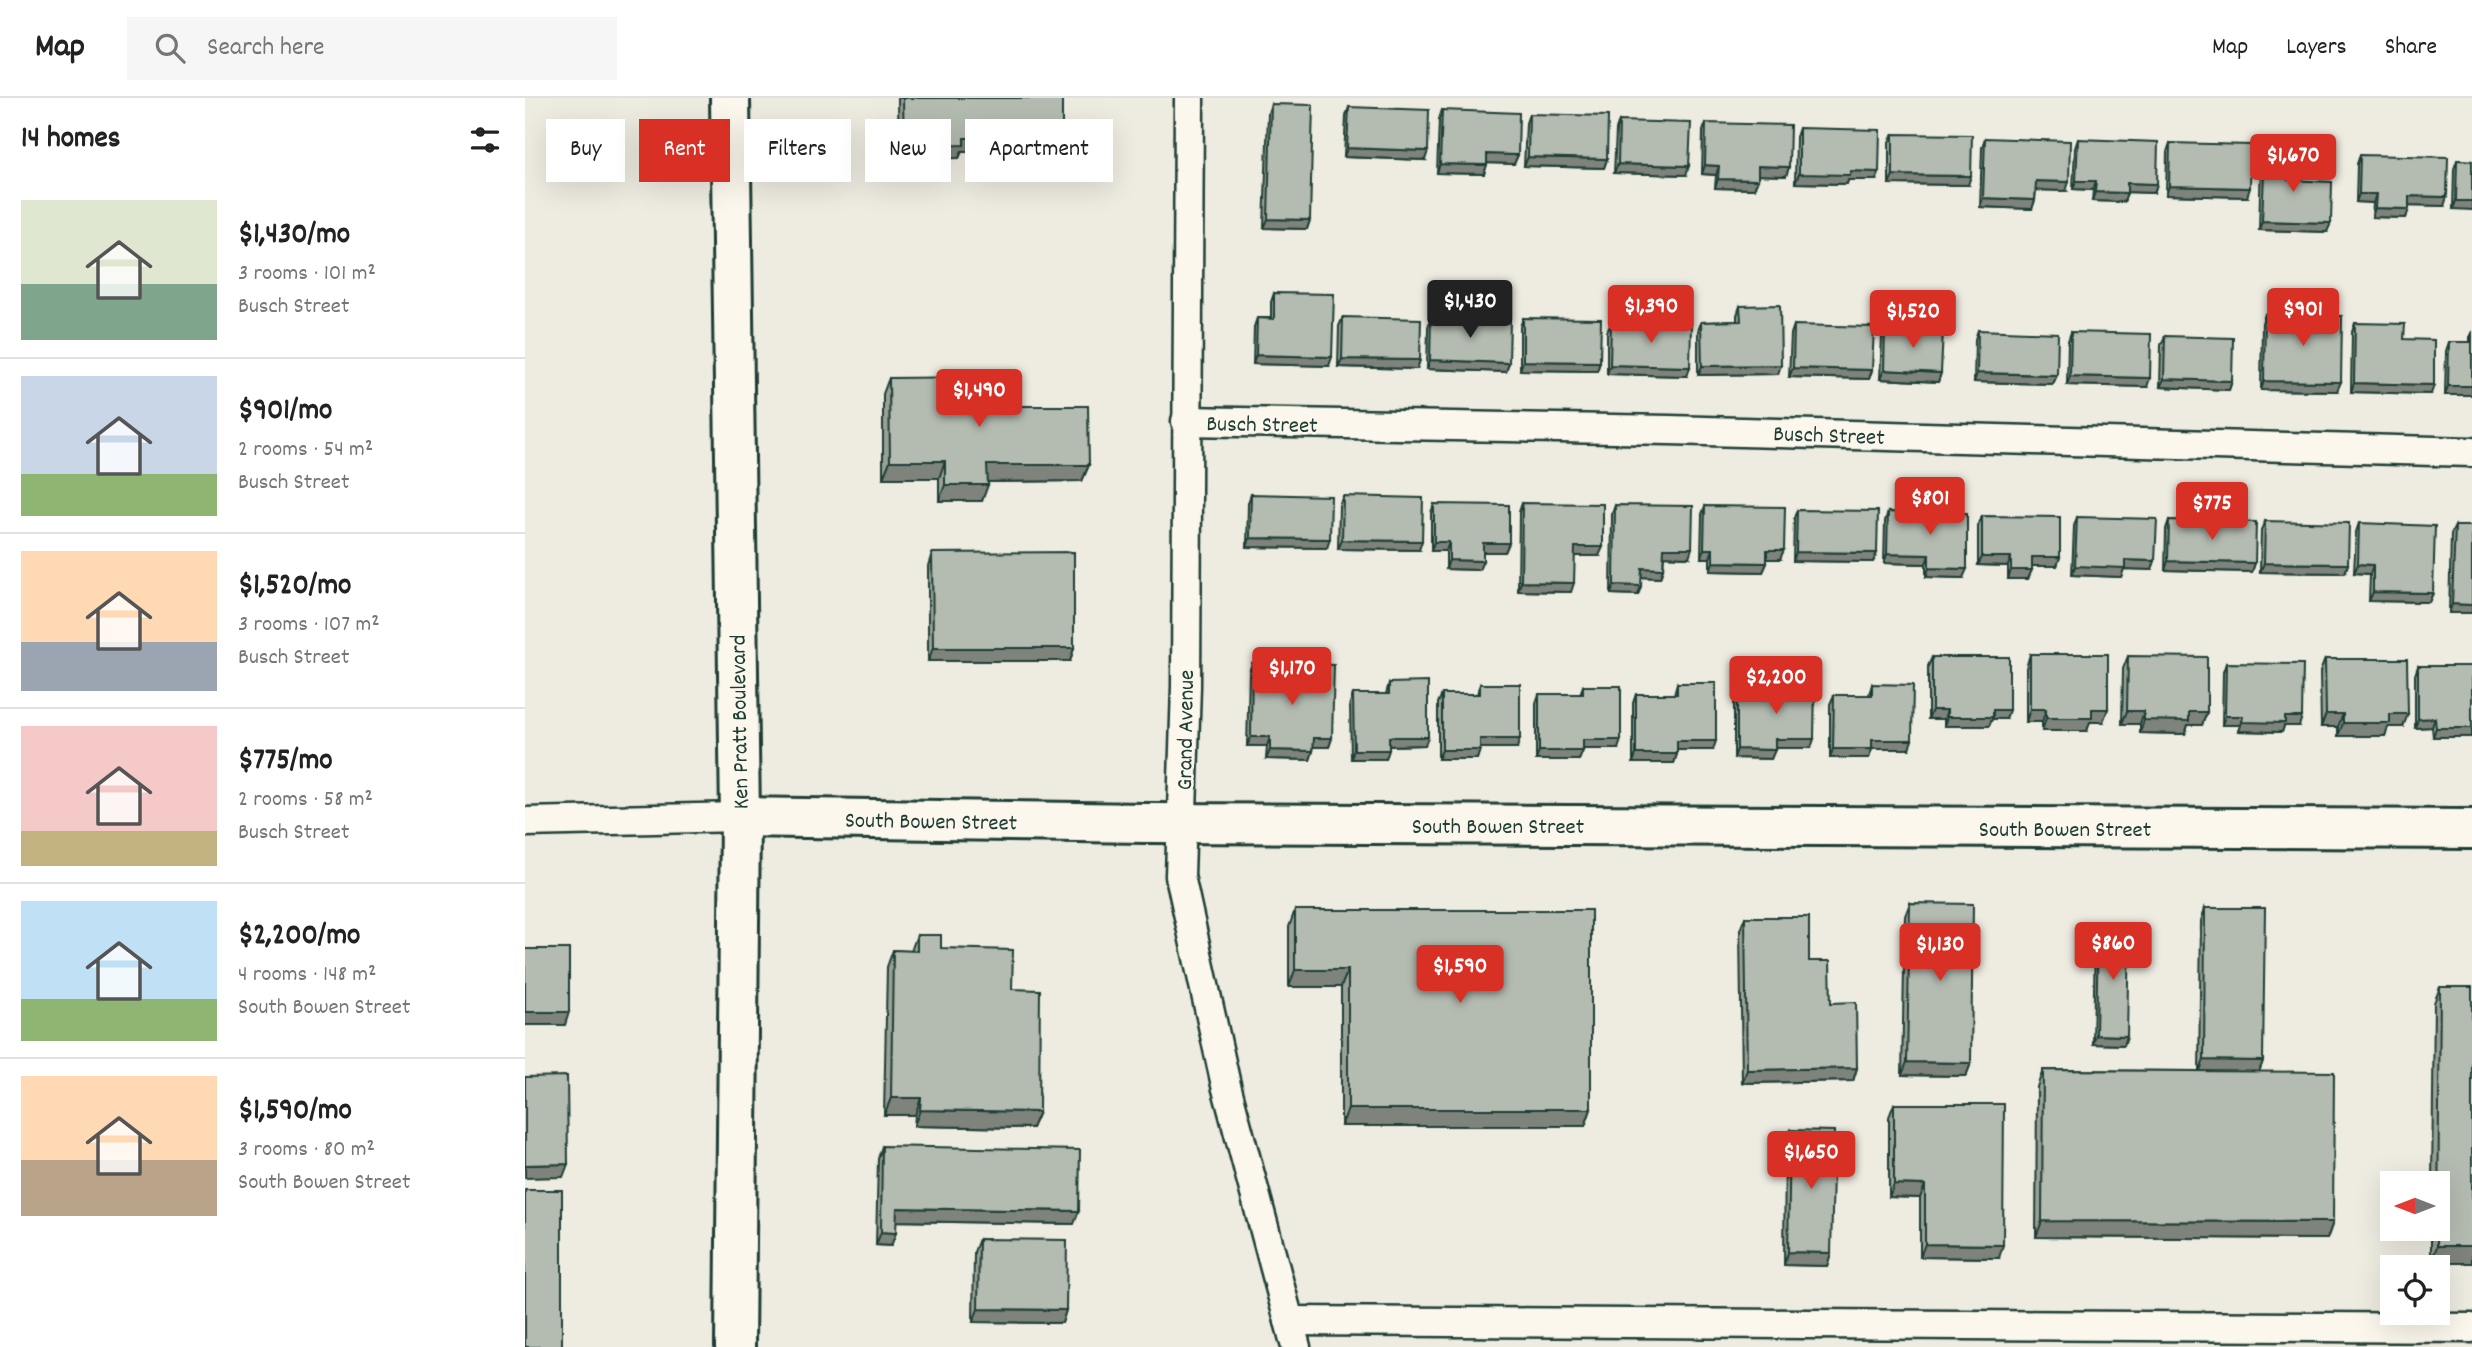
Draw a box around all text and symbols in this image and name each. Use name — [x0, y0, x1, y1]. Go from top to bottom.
search box — [127, 17, 617, 80]
text: Map — [35, 25, 85, 72]
icon: search — [151, 29, 189, 67]
text: Search here — [207, 30, 325, 67]
text: Map — [2212, 31, 2248, 65]
text: Layers — [2286, 31, 2347, 65]
text: Share — [2385, 31, 2437, 65]
text: 14 homes — [21, 119, 120, 162]
chip: Buy — [546, 119, 625, 182]
chip: Rent — [639, 119, 730, 182]
chip: Filters — [744, 119, 851, 182]
chip: New — [865, 119, 951, 182]
chip: Apartment — [965, 119, 1113, 182]
icon: filters — [466, 121, 504, 159]
pin: $1,670 — [2236, 134, 2350, 194]
text: $1,670 — [2266, 140, 2320, 173]
text: $1,430/mo — [238, 215, 350, 258]
icon: home — [77, 228, 161, 312]
text: 3 rooms · 101 m² — [238, 258, 376, 291]
pin: $1,430 — [1413, 280, 1527, 340]
text: $1,430 — [1443, 286, 1497, 319]
pin: $1,390 — [1594, 286, 1708, 345]
pin: $901 — [2262, 288, 2344, 348]
pin: $1,520 — [1856, 290, 1970, 350]
text: Busch Street — [238, 291, 349, 324]
text: $1,390 — [1624, 291, 1678, 324]
text: $901 — [2283, 294, 2323, 327]
text: $1,520 — [1886, 296, 1940, 329]
pin: $1,490 — [922, 370, 1036, 429]
text: $1,490 — [952, 375, 1006, 408]
text: $901/mo — [238, 391, 332, 434]
icon: home — [77, 404, 161, 488]
street label: Busch Street — [1206, 409, 1318, 444]
street label: Busch Street — [1773, 419, 1885, 456]
text: 2 rooms · 54 m² — [238, 434, 373, 467]
text: Busch Street — [238, 467, 349, 500]
pin: $801 — [1889, 478, 1971, 537]
pin: $775 — [2171, 482, 2253, 542]
text: $801 — [1911, 483, 1949, 516]
text: $775 — [2192, 488, 2232, 521]
text: $1,520/mo — [238, 566, 351, 609]
icon: home — [77, 579, 161, 663]
text: 3 rooms · 107 m² — [238, 609, 380, 642]
street label: Ken Pratt Boulevard — [723, 634, 760, 810]
text: Busch Street — [238, 642, 349, 675]
pin: $1,170 — [1235, 648, 1349, 707]
text: $1,170 — [1268, 653, 1316, 686]
pin: $2,200 — [1719, 656, 1833, 716]
text: $2,200 — [1745, 662, 1807, 695]
street label: Grand Avenue — [1170, 670, 1205, 791]
text: $775/mo — [238, 741, 333, 784]
icon: home — [77, 754, 161, 838]
text: 2 rooms · 58 m² — [238, 784, 373, 817]
street label: South Bowen Street — [844, 805, 1017, 842]
street label: South Bowen Street — [1412, 812, 1584, 845]
street label: South Bowen Street — [1979, 815, 2151, 848]
text: Busch Street — [238, 817, 349, 850]
text: $2,200/mo — [238, 916, 360, 959]
pin: $860 — [2072, 922, 2154, 982]
pin: $1,130 — [1883, 924, 1997, 983]
text: $860 — [2091, 928, 2135, 961]
icon: home — [77, 929, 161, 1013]
text: $1,130 — [1916, 929, 1964, 962]
pin: $1,590 — [1403, 946, 1517, 1005]
text: $1,590 — [1433, 951, 1487, 984]
text: 4 rooms · 148 m² — [238, 959, 376, 992]
text: South Bowen Street — [238, 992, 410, 1025]
text: $1,590/mo — [238, 1091, 352, 1134]
icon: home — [77, 1104, 161, 1188]
pin: $1,650 — [1754, 1132, 1868, 1191]
text: 3 rooms · 80 m² — [238, 1134, 375, 1167]
text: $1,650 — [1783, 1137, 1839, 1170]
text: South Bowen Street — [238, 1167, 410, 1200]
north arrow — [2380, 1171, 2450, 1241]
map controls — [2380, 1171, 2450, 1325]
button: locate — [2380, 1255, 2450, 1325]

